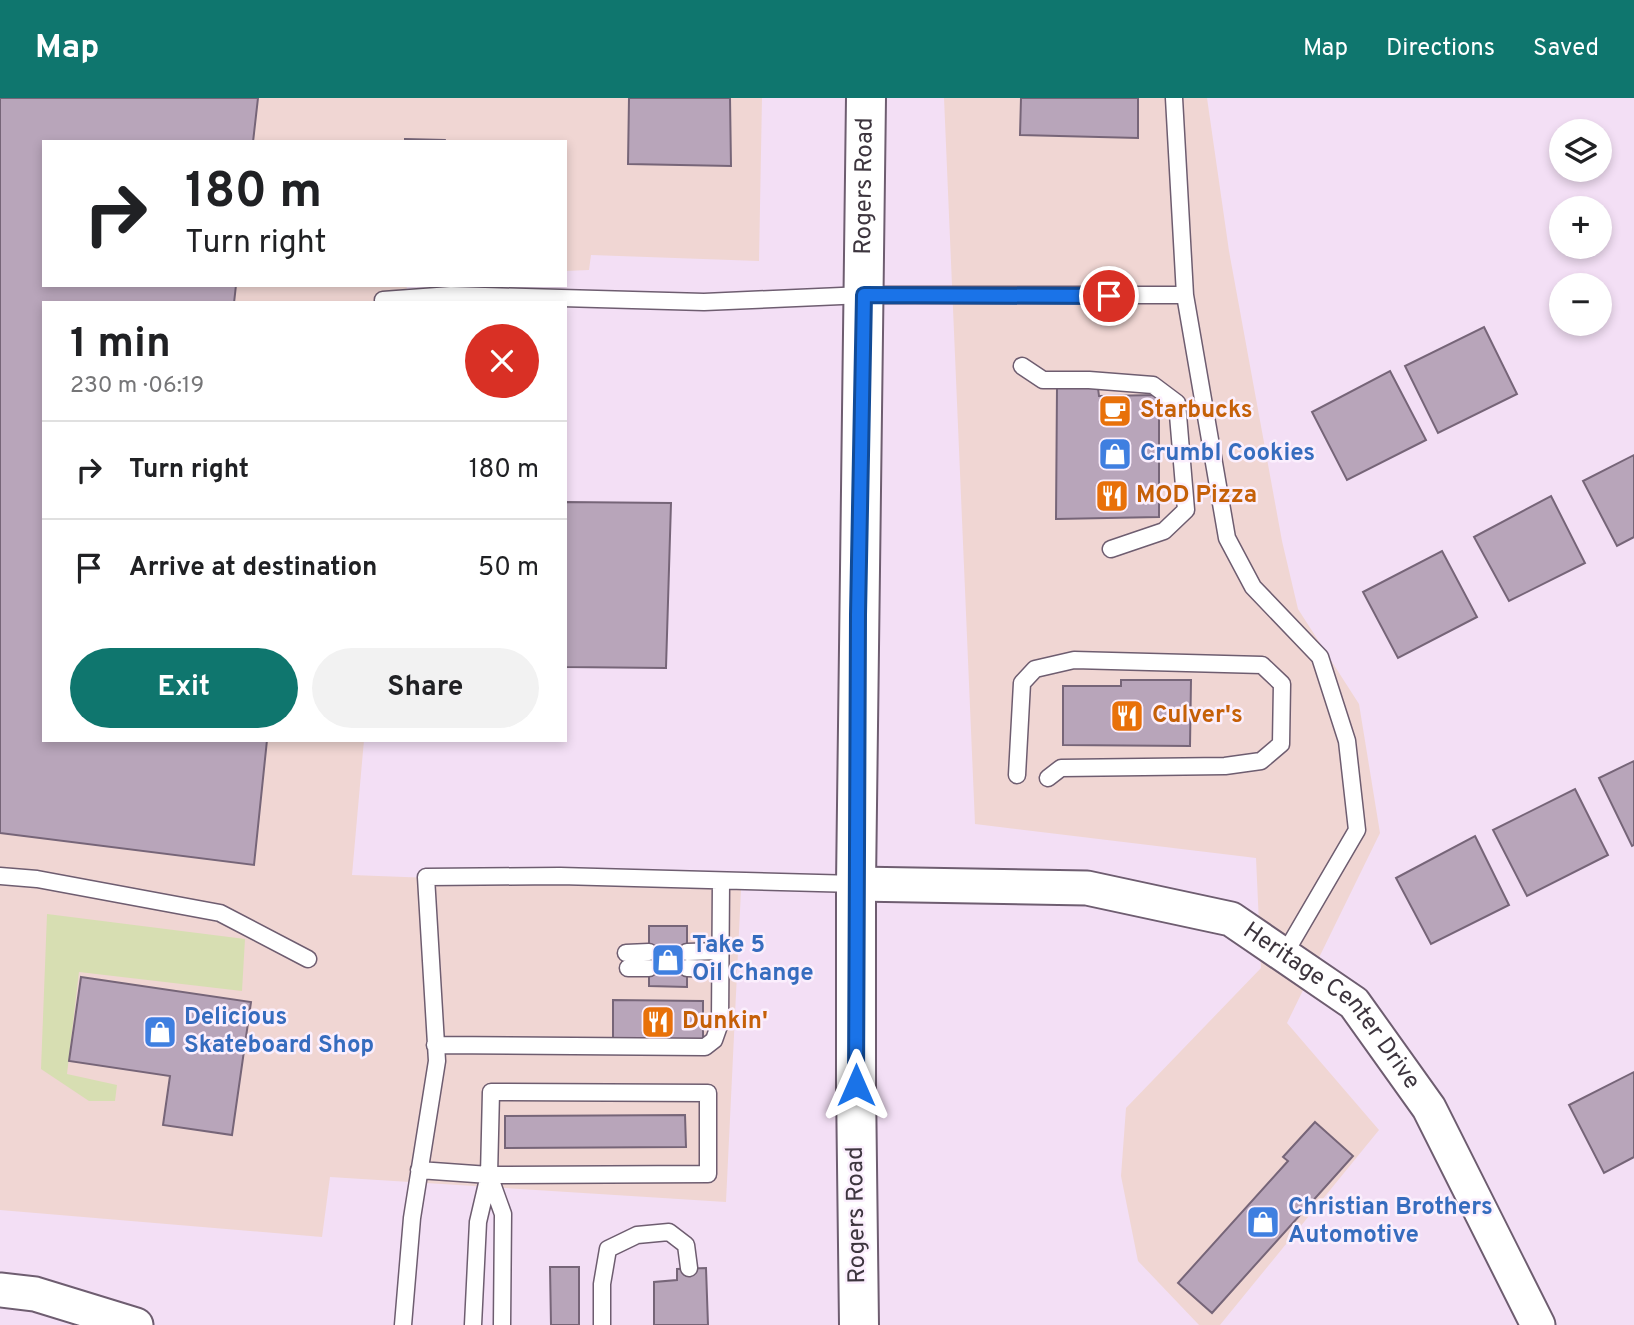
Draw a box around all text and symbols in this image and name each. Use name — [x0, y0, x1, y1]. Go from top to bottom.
text: Map — [35, 28, 99, 70]
text: Map — [1303, 34, 1348, 64]
text: Directions — [1386, 34, 1495, 64]
text: Saved — [1533, 34, 1599, 64]
street label: Rogers Road — [849, 117, 881, 255]
map controls — [1549, 119, 1612, 336]
button: layers — [1549, 119, 1612, 182]
text: 180 m — [185, 163, 322, 225]
icon: right — [70, 168, 161, 259]
button: + — [1549, 196, 1612, 259]
text: Turn right — [185, 224, 327, 264]
pin — [1079, 266, 1139, 326]
button: − — [1549, 273, 1612, 336]
icon: arrive — [1090, 277, 1128, 315]
text: 1 min — [70, 319, 171, 372]
button: close — [465, 324, 539, 398]
text: 230 m · 06:19 — [70, 372, 204, 401]
cafe icon: Starbucks — [1096, 392, 1134, 430]
place label: Starbucks — [1140, 396, 1253, 426]
shop icon: Crumbl Cookies — [1096, 435, 1134, 473]
place label: Crumbl Cookies — [1140, 439, 1315, 469]
icon: right — [70, 451, 108, 489]
text: Turn right — [129, 454, 249, 487]
text: 180 m — [469, 454, 539, 487]
restaurant icon: MOD Pizza — [1093, 477, 1131, 515]
place label: MOD Pizza — [1136, 481, 1257, 511]
icon: arrive — [70, 549, 108, 587]
text: Arrive at destination — [129, 552, 377, 585]
text: 50 m — [478, 552, 539, 585]
button: Exit — [70, 648, 298, 728]
button: Share — [312, 648, 539, 728]
restaurant icon: Culver's — [1108, 697, 1146, 735]
place label: Culver's — [1152, 701, 1243, 731]
street label: Heritage Center Drive — [1237, 916, 1426, 1096]
place label: Take 5 Oil Change — [692, 931, 814, 989]
shop icon: Take 5 Oil Change — [649, 941, 687, 979]
place label: Delicious Skateboard Shop — [184, 1003, 374, 1061]
restaurant icon: Dunkin' — [639, 1003, 677, 1041]
place label: Dunkin' — [682, 1007, 768, 1037]
shop icon: Delicious Skateboard Shop — [141, 1013, 179, 1051]
position arrow — [819, 1048, 893, 1122]
street label: Rogers Road — [841, 1146, 873, 1284]
place label: Christian Brothers Automotive — [1288, 1193, 1493, 1251]
shop icon: Christian Brothers Automotive — [1244, 1203, 1282, 1241]

